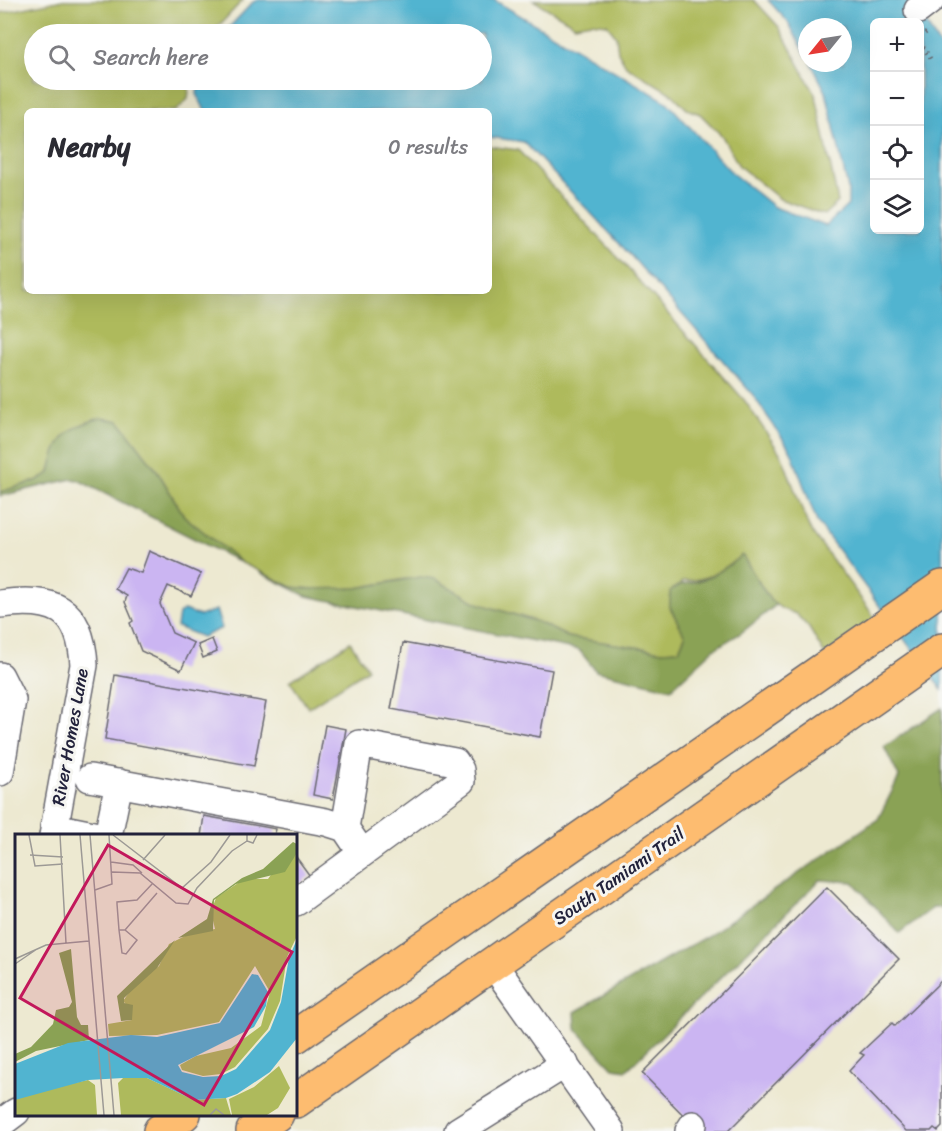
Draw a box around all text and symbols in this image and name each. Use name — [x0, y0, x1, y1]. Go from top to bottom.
north arrow — [798, 18, 852, 72]
map controls — [870, 18, 924, 234]
button: + — [870, 18, 924, 72]
search box — [24, 24, 492, 90]
text: Search here — [93, 38, 209, 77]
icon: search — [45, 41, 78, 74]
button: − — [870, 72, 924, 126]
text: Nearby — [48, 124, 130, 170]
button: locate — [870, 126, 924, 180]
text: 0 results — [388, 130, 468, 165]
button: layers — [870, 180, 924, 234]
street label: River Homes Lane — [42, 665, 98, 808]
street label: South Tamiami Trail — [546, 818, 692, 934]
inset map — [15, 834, 297, 1116]

